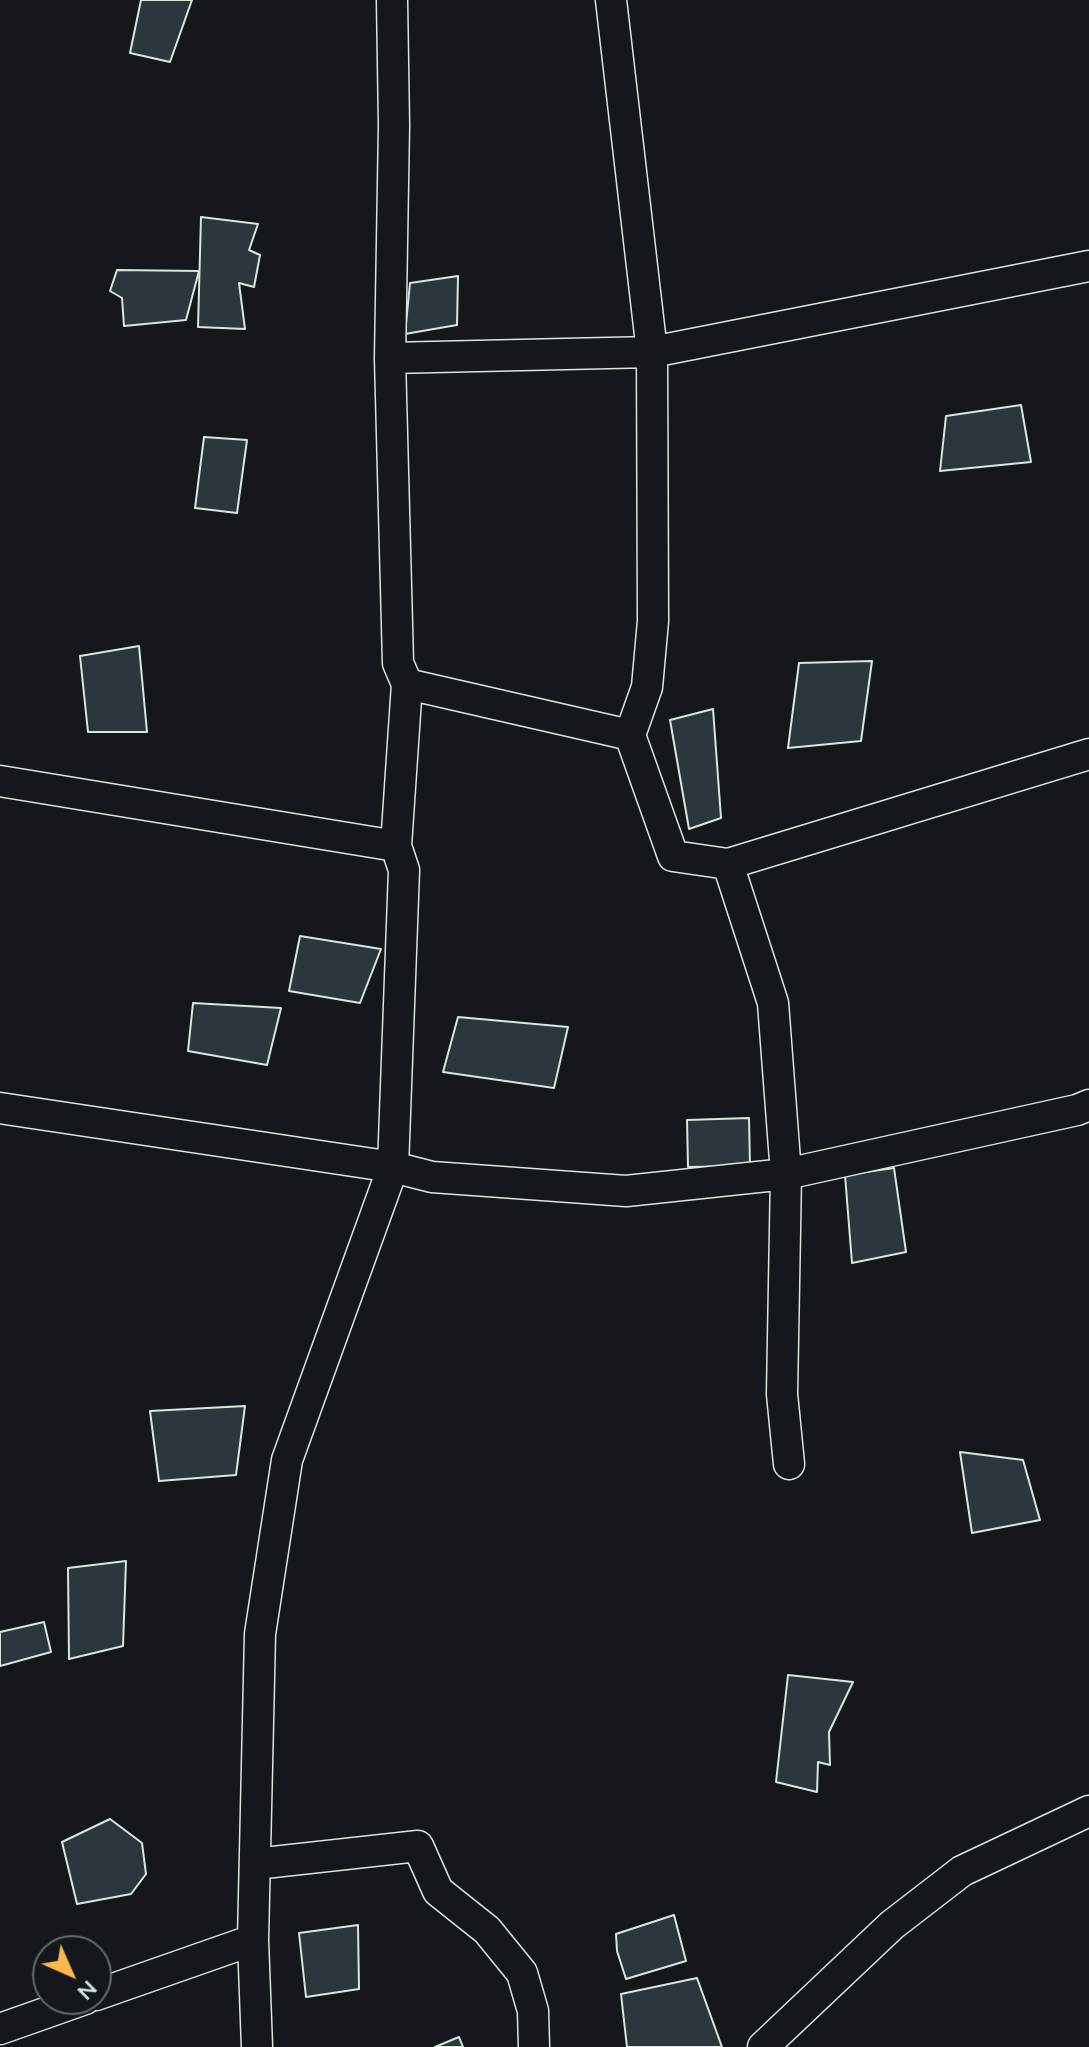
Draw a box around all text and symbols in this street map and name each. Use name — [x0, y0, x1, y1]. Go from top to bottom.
north arrow — [32, 1935, 112, 2015]
text: N — [72, 1975, 103, 2006]

